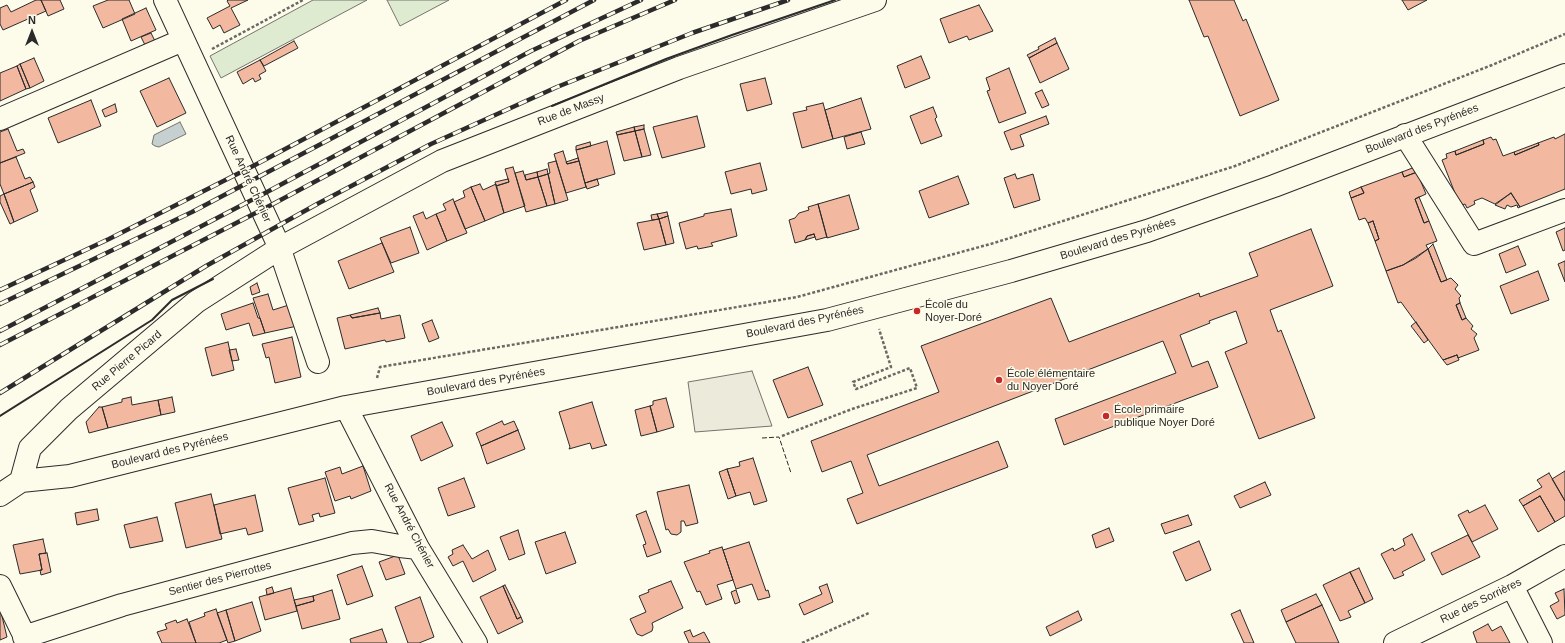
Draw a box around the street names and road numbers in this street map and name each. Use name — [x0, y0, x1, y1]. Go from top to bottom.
street label: Rue de Massy — [536, 91, 606, 129]
street label: Boulevard des Pyrénées — [1364, 101, 1480, 157]
street label: Rue André Chénier — [222, 134, 274, 224]
street label: Boulevard des Pyrénées — [1059, 215, 1177, 263]
street label: Boulevard des Pyrénées — [745, 303, 865, 341]
street label: Rue Pierre Picard — [90, 328, 164, 394]
street label: Boulevard des Pyrénées — [426, 365, 546, 399]
street label: Boulevard des Pyrénées — [110, 430, 230, 472]
street label: Rue André Chénier — [381, 481, 437, 571]
street label: Sentier des Pierrottes — [167, 559, 273, 599]
street label: Rue des Sorrières — [1438, 576, 1524, 626]

